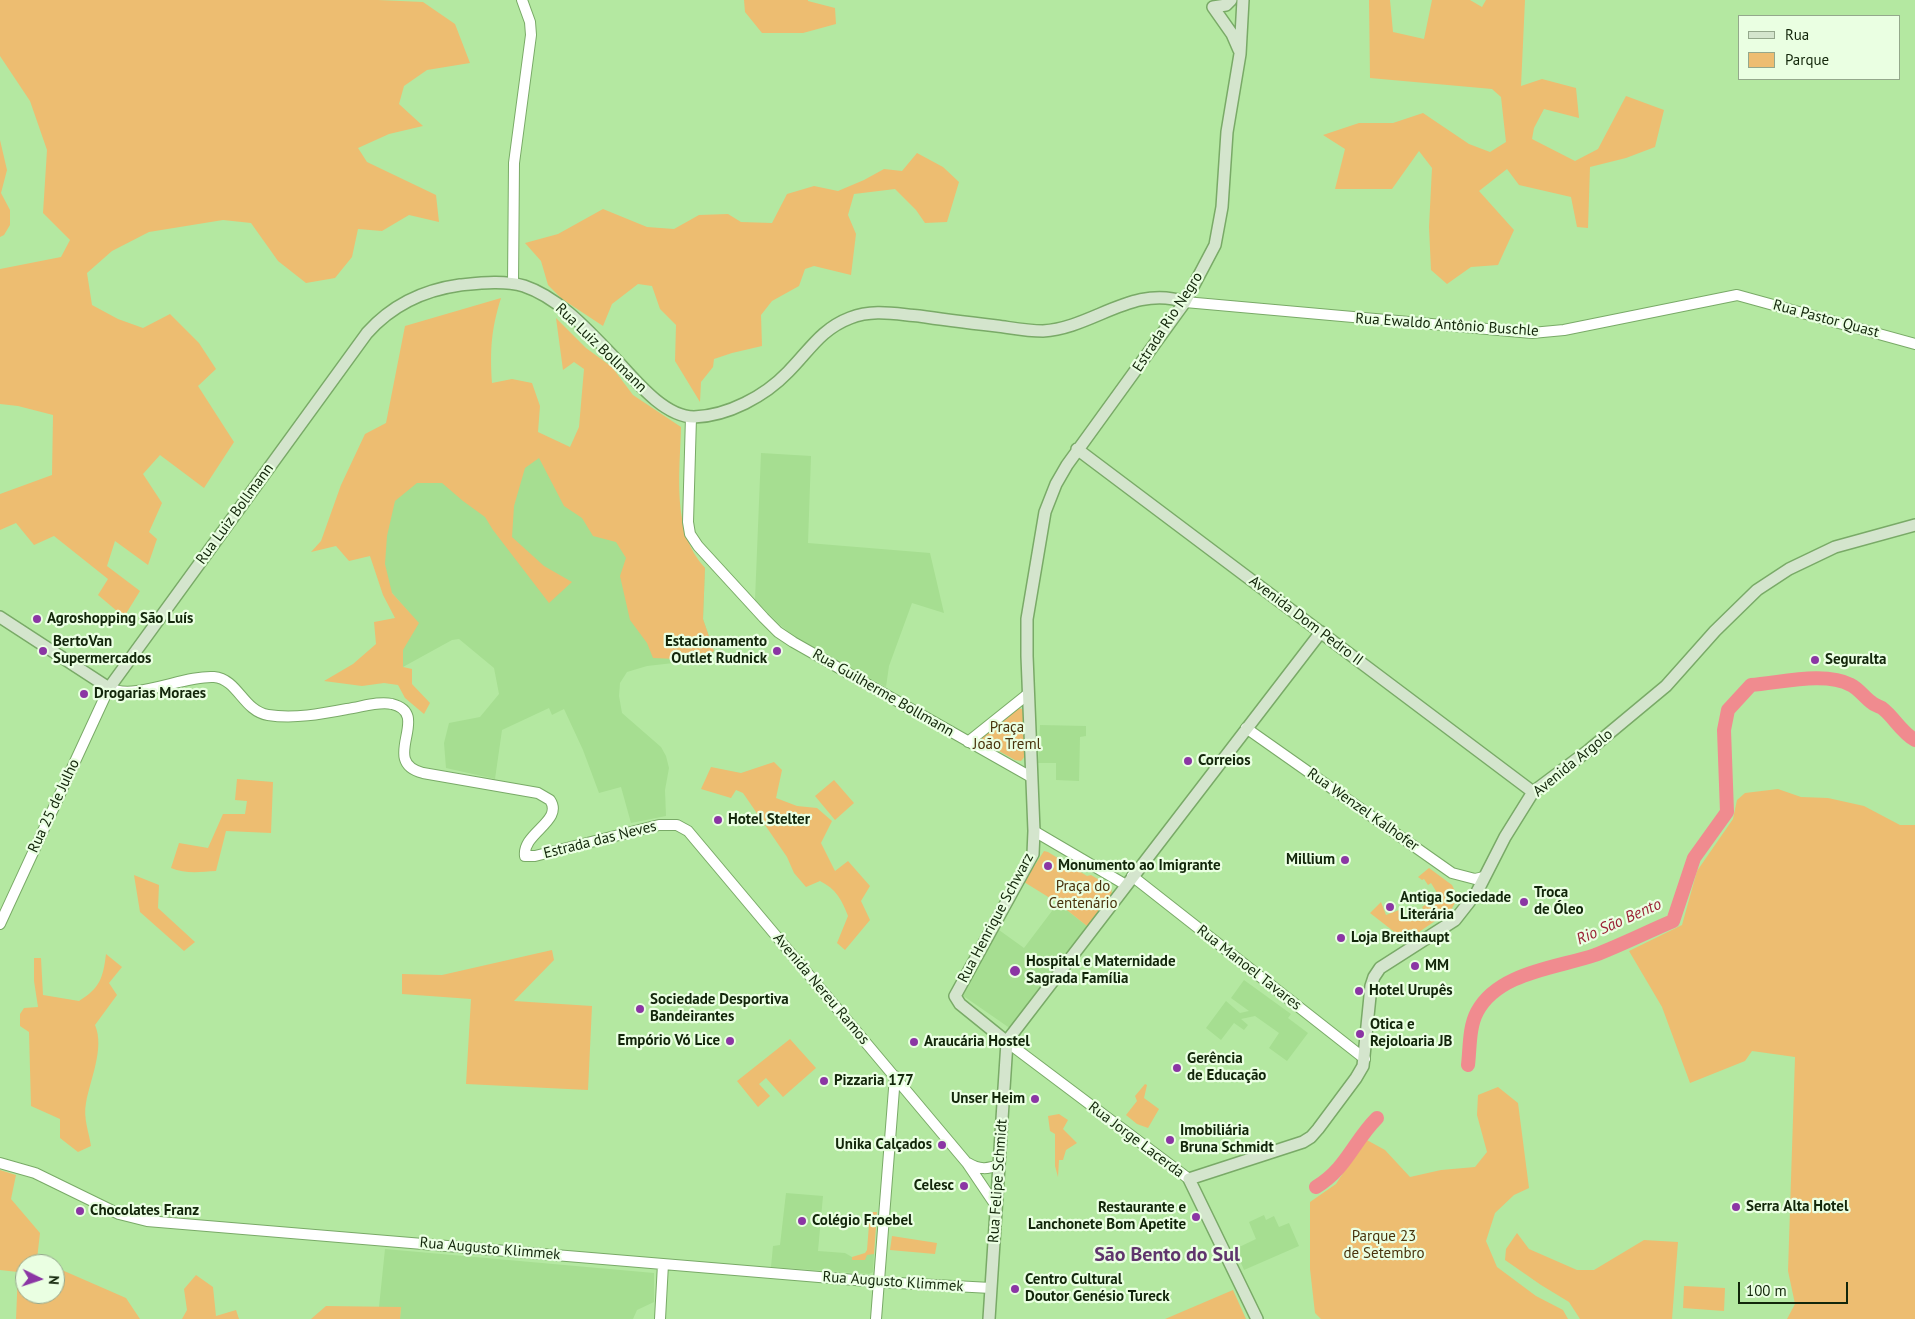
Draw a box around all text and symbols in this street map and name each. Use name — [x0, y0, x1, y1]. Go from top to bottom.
legend — [1738, 15, 1900, 80]
text: Rua — [1785, 25, 1809, 44]
text: Parque — [1785, 50, 1829, 69]
street label: Estrada Rio Negro — [1129, 269, 1207, 375]
street label: Rua Pastor Quast — [1771, 296, 1881, 342]
street label: Rua Luiz Bollmann — [552, 300, 650, 396]
street label: Rua Ewaldo Antônio Buschle — [1355, 310, 1539, 340]
street label: Rua Luiz Bollmann — [192, 460, 278, 568]
street label: Avenida Dom Pedro II — [1245, 572, 1367, 670]
place label: Agroshopping São Luís — [47, 610, 193, 628]
marker: Agroshopping São Luís — [31, 613, 43, 625]
place label: BertoVan Supermercados — [53, 633, 151, 668]
place label: Estacionamento Outlet Rudnick — [665, 633, 767, 668]
marker: BertoVan Supermercados — [37, 645, 49, 657]
marker: Estacionamento Outlet Rudnick — [771, 645, 783, 657]
street label: Rua Guilherme Bollmann — [809, 645, 957, 741]
place label: Seguralta — [1825, 651, 1886, 669]
marker: Seguralta — [1809, 654, 1821, 666]
place label: Drogarias Moraes — [94, 685, 206, 703]
marker: Drogarias Moraes — [78, 688, 90, 700]
park label: Praça João Treml — [973, 719, 1041, 754]
street label: Avenida Argolo — [1530, 725, 1616, 801]
place label: Correios — [1198, 752, 1250, 770]
marker: Correios — [1182, 755, 1194, 767]
street label: Rua 25 de Julho — [24, 756, 84, 856]
street label: Rua Wenzel Kalhofer — [1304, 765, 1422, 855]
place label: Hotel Stelter — [728, 811, 810, 829]
marker: Hotel Stelter — [712, 814, 724, 826]
street label: Estrada das Neves — [542, 817, 658, 863]
street label: Rua Henrique Schwarz — [954, 850, 1038, 986]
place label: Millium — [1286, 851, 1335, 869]
marker: Millium — [1339, 854, 1351, 866]
place label: Monumento ao Imigrante — [1058, 857, 1221, 875]
marker: Monumento ao Imigrante — [1042, 860, 1054, 872]
park label: Praça do Centenário — [1048, 878, 1118, 913]
place label: Troca de Óleo — [1534, 884, 1584, 919]
place label: Antiga Sociedade Literária — [1400, 889, 1511, 924]
water label: Rio São Bento — [1574, 895, 1664, 949]
marker: Troca de Óleo — [1518, 896, 1530, 908]
marker: Antiga Sociedade Literária — [1384, 901, 1396, 913]
street label: Rua Manoel Tavares — [1193, 922, 1305, 1014]
place label: Loja Breithaupt — [1351, 929, 1450, 947]
street label: Avenida Nereu Ramos — [769, 930, 873, 1048]
marker: Loja Breithaupt — [1335, 932, 1347, 944]
place label: Hospital e Maternidade Sagrada Família — [1026, 953, 1176, 988]
place label: MM — [1425, 957, 1449, 975]
marker: MM — [1409, 960, 1421, 972]
marker: Hospital e Maternidade Sagrada Família — [1008, 964, 1022, 978]
place label: Hotel Urupês — [1369, 982, 1453, 1000]
marker: Hotel Urupês — [1353, 985, 1365, 997]
place label: Sociedade Desportiva Bandeirantes — [650, 991, 789, 1026]
marker: Sociedade Desportiva Bandeirantes — [634, 1003, 646, 1015]
place label: Otica e Rejoloaria JB — [1370, 1016, 1452, 1051]
marker: Otica e Rejoloaria JB — [1354, 1028, 1366, 1040]
place label: Empório Vó Lice — [617, 1032, 720, 1050]
place label: Araucária Hostel — [924, 1033, 1030, 1051]
marker: Empório Vó Lice — [724, 1035, 736, 1047]
marker: Araucária Hostel — [908, 1036, 920, 1048]
place label: Gerência de Educação — [1187, 1050, 1266, 1085]
marker: Gerência de Educação — [1171, 1062, 1183, 1074]
place label: Pizzaria 177 — [834, 1072, 914, 1090]
marker: Pizzaria 177 — [818, 1075, 830, 1087]
place label: Unser Heim — [951, 1090, 1025, 1108]
marker: Unser Heim — [1029, 1093, 1041, 1105]
street label: Rua Jorge Lacerda — [1085, 1098, 1187, 1182]
street label: Rua Felipe Schmidt — [985, 1118, 1011, 1244]
place label: Imobiliária Bruna Schmidt — [1180, 1122, 1274, 1157]
marker: Imobiliária Bruna Schmidt — [1164, 1134, 1176, 1146]
place label: Unika Calçados — [835, 1136, 932, 1154]
marker: Unika Calçados — [936, 1139, 948, 1151]
place label: Celesc — [914, 1177, 954, 1195]
marker: Celesc — [958, 1180, 970, 1192]
place label: Serra Alta Hotel — [1746, 1198, 1848, 1216]
place label: Restaurante e Lanchonete Bom Apetite — [1028, 1199, 1186, 1234]
marker: Serra Alta Hotel — [1730, 1201, 1742, 1213]
place label: Chocolates Franz — [90, 1202, 199, 1220]
marker: Chocolates Franz — [74, 1205, 86, 1217]
marker: Restaurante e Lanchonete Bom Apetite — [1190, 1211, 1202, 1223]
place label: Colégio Froebel — [812, 1212, 912, 1230]
marker: Colégio Froebel — [796, 1215, 808, 1227]
park label: Parque 23 de Setembro — [1343, 1228, 1425, 1263]
street label: Rua Augusto Klimmek — [419, 1234, 561, 1264]
district label: São Bento do Sul — [1094, 1243, 1240, 1267]
north arrow — [15, 1254, 65, 1304]
street label: Rua Augusto Klimmek — [822, 1268, 964, 1296]
place label: Centro Cultural Doutor Genésio Tureck — [1025, 1271, 1170, 1306]
scale bar — [1740, 1272, 1850, 1304]
text: N — [45, 1275, 63, 1285]
text: 100 m — [1746, 1281, 1787, 1300]
marker: Centro Cultural Doutor Genésio Tureck — [1009, 1283, 1021, 1295]

